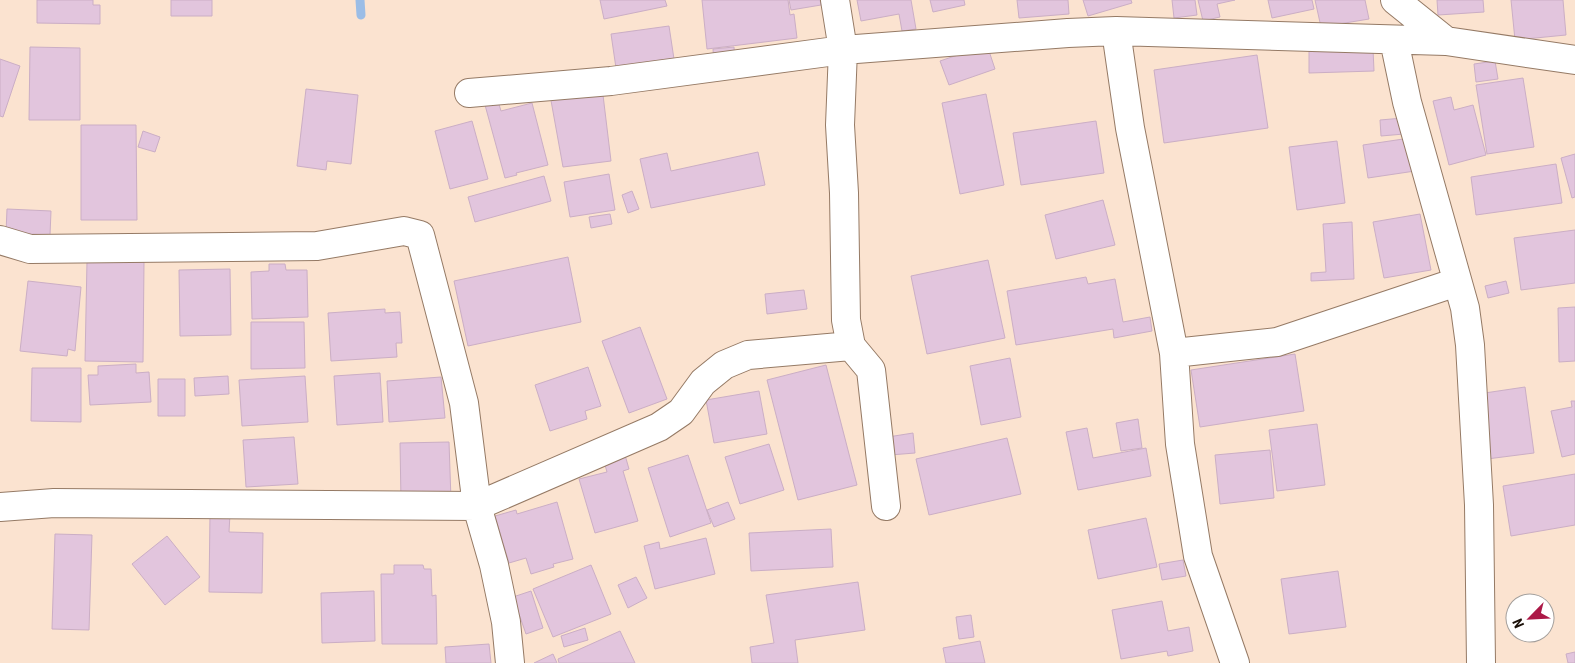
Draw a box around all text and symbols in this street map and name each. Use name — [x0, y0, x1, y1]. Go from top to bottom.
north arrow — [1505, 593, 1555, 643]
text: N — [1509, 616, 1527, 630]

